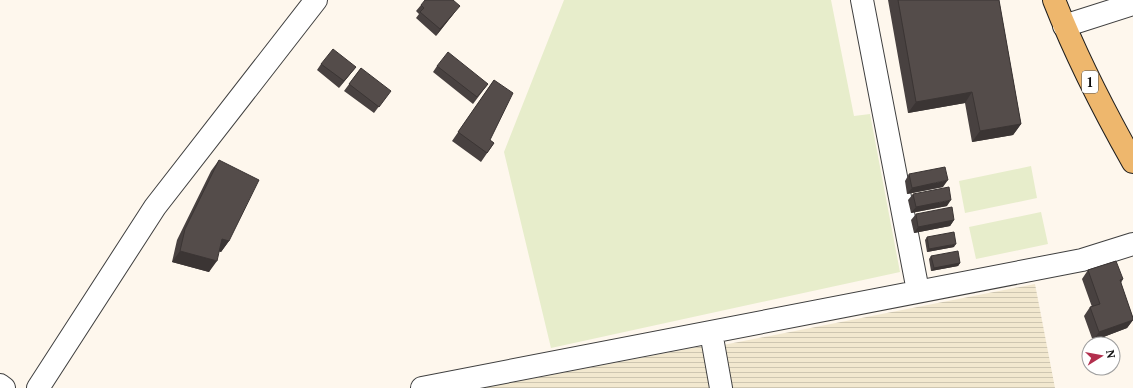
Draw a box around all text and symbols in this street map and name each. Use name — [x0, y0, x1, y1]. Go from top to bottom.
road number: 1 — [1082, 71, 1098, 93]
north arrow — [1081, 336, 1121, 376]
text: N — [1103, 349, 1119, 360]

